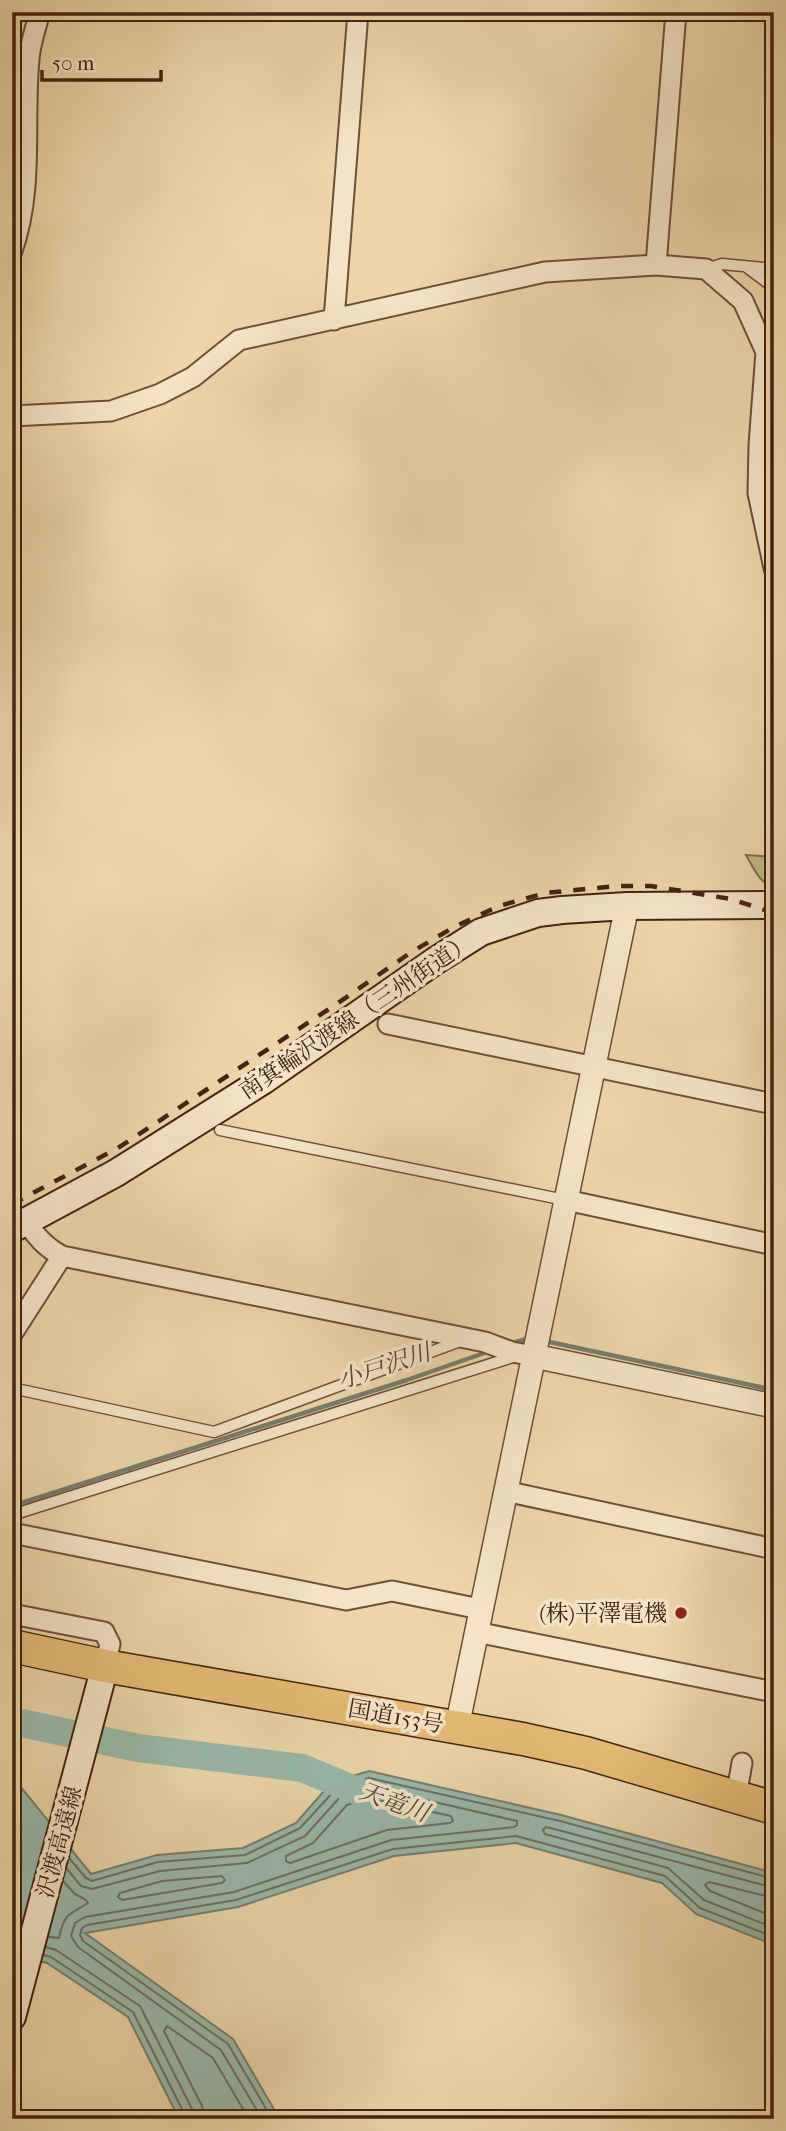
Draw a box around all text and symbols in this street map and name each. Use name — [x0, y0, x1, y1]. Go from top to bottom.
scale bar — [42, 38, 161, 82]
text: 50 m — [52, 51, 95, 75]
street label: 南箕輪沢渡線（三州街道） — [234, 928, 478, 1105]
water label: 小戸沢川 — [334, 1337, 437, 1394]
place label: (株)平澤電機 — [539, 1600, 667, 1627]
marker: (株)平澤電機 — [673, 1605, 689, 1621]
street label: 国道153号 — [346, 1695, 446, 1738]
water label: 天竜川 — [355, 1777, 435, 1828]
street label: 沢渡高遠線 — [32, 1783, 87, 1901]

